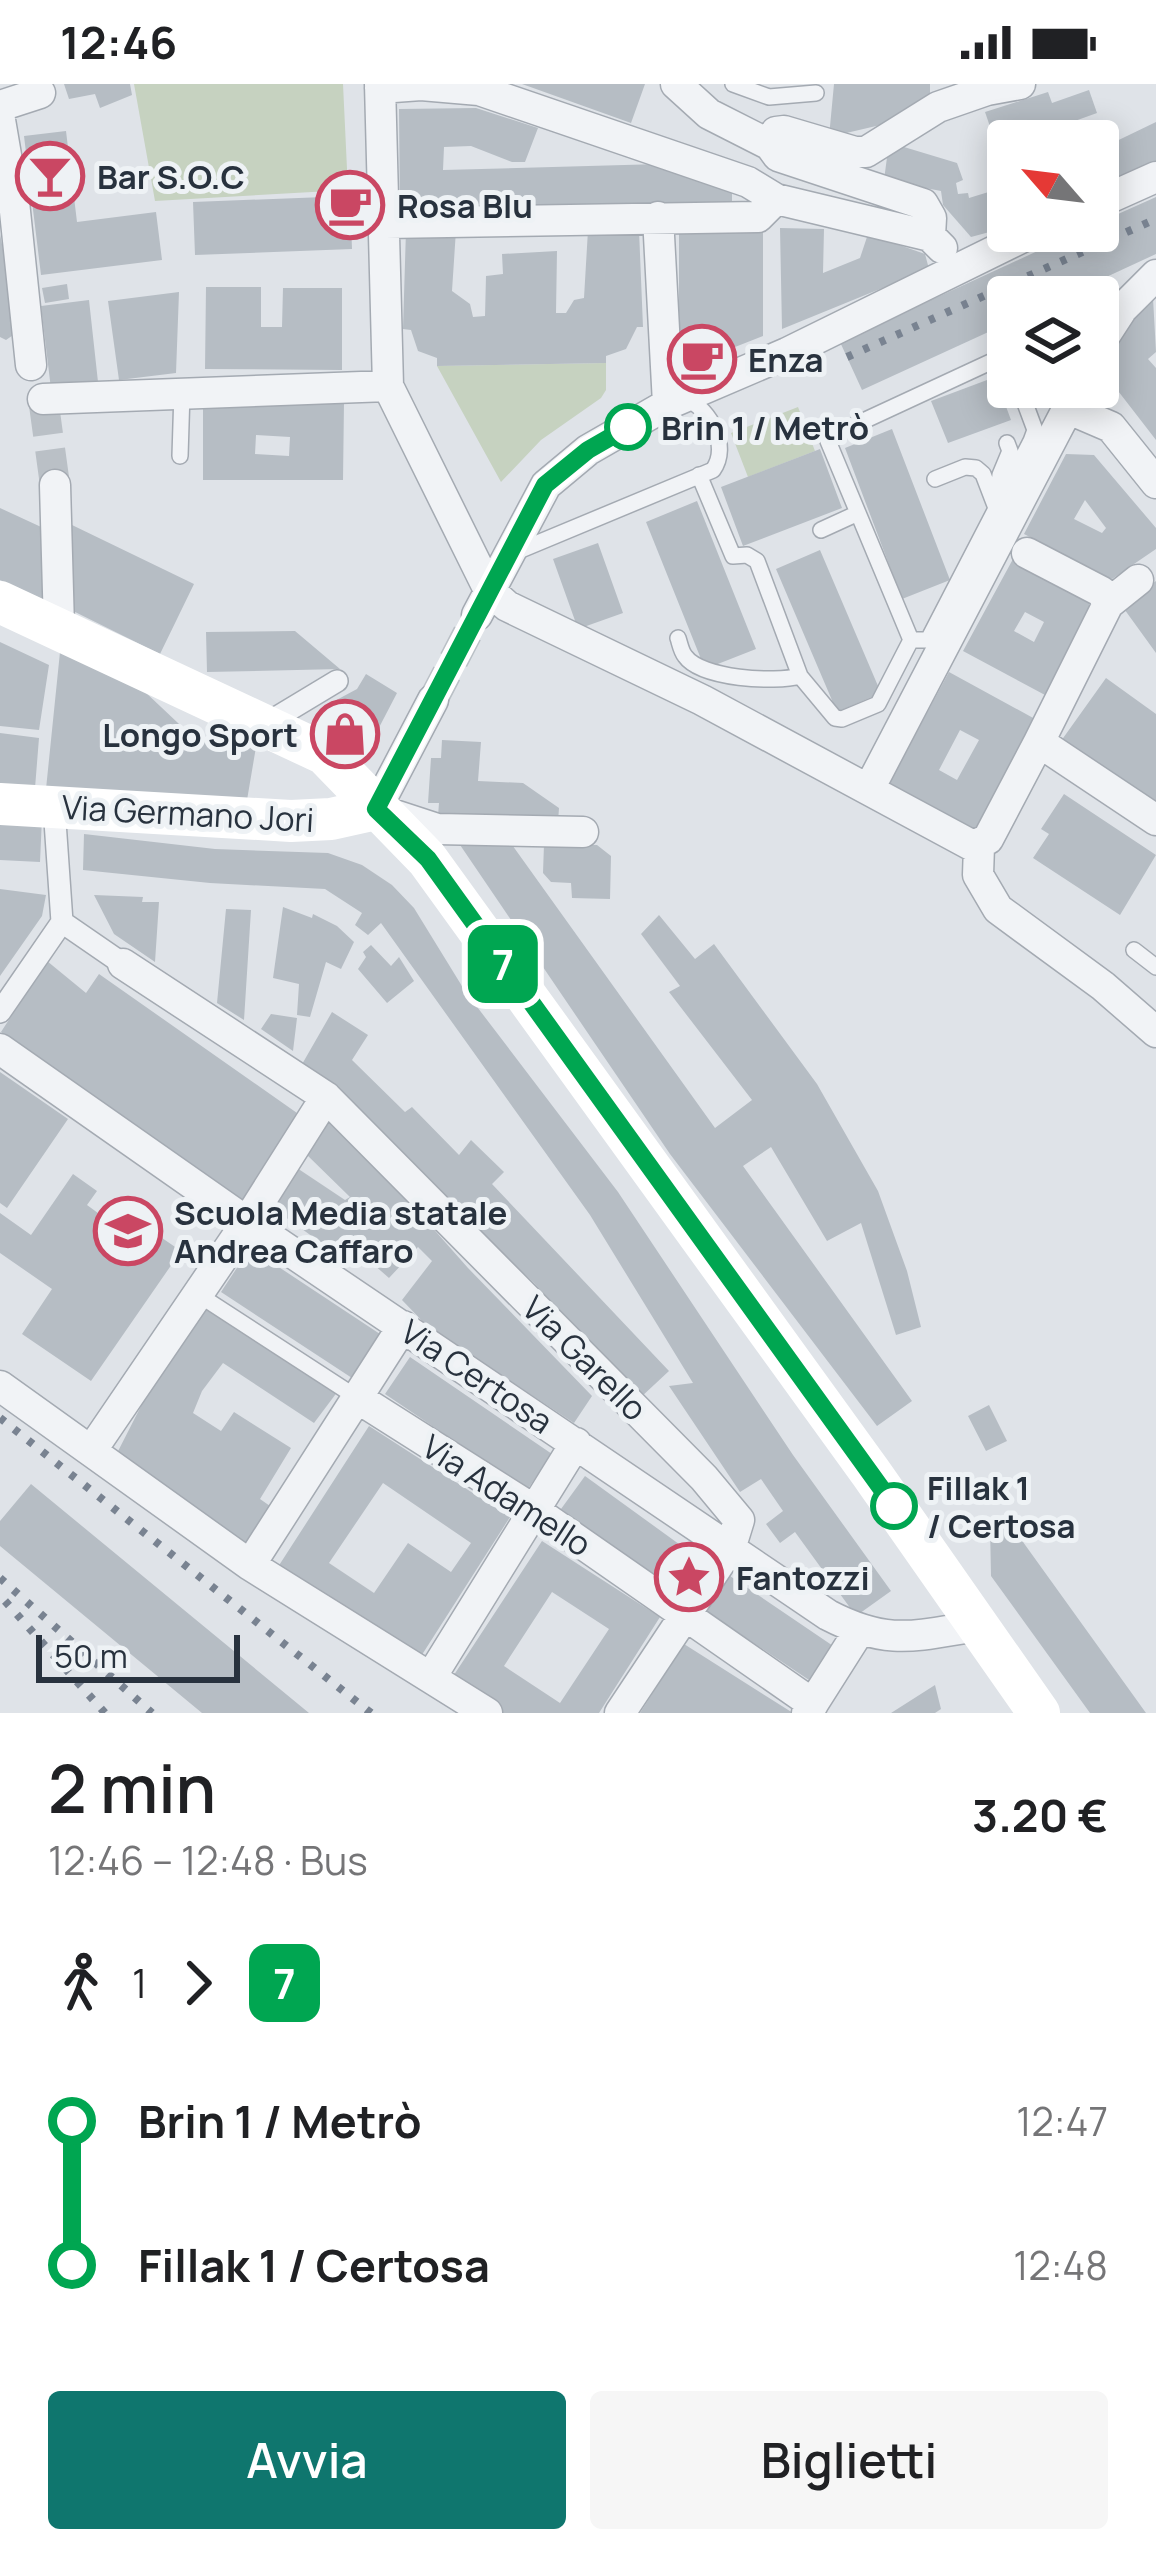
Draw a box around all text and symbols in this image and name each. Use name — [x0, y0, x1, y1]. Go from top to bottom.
text: 12:46 — [60, 11, 177, 73]
north arrow — [987, 120, 1119, 252]
map controls — [987, 120, 1119, 408]
bar icon: Bar S.O.C — [15, 141, 85, 211]
place label: Bar S.O.C — [97, 154, 245, 199]
cafe icon: Rosa Blu — [315, 170, 385, 240]
place label: Rosa Blu — [397, 183, 533, 228]
button: layers — [987, 276, 1119, 408]
cafe icon: Enza — [667, 324, 737, 394]
place label: Enza — [748, 337, 824, 382]
marker: Brin 1 / Metrò — [606, 405, 650, 449]
place label: Brin 1 / Metrò — [661, 405, 869, 450]
shop icon: Longo Sport — [310, 699, 380, 769]
place label: Longo Sport — [102, 712, 298, 757]
street label: Via Germano Jori — [61, 784, 315, 842]
line badge: 7 — [464, 925, 542, 1003]
text: 7 — [492, 935, 514, 993]
place label: Scuola Media statale Andrea Caffaro — [174, 1190, 507, 1273]
school or university icon: Scuola Media statale Andrea Caffaro — [93, 1196, 163, 1266]
street label: Via Garello — [513, 1286, 657, 1430]
street label: Via Certosa — [392, 1309, 562, 1443]
street label: Via Adamello — [414, 1424, 600, 1566]
place label: Fillak 1 / Certosa — [927, 1465, 1076, 1548]
marker: Fillak 1 / Certosa — [872, 1484, 916, 1528]
place icon: Fantozzi — [654, 1542, 724, 1612]
place label: Fantozzi — [736, 1555, 870, 1600]
scale bar — [36, 1629, 240, 1682]
text: 50 m — [54, 1633, 128, 1678]
text: 2 min — [48, 1743, 216, 1833]
text: 3.20 € — [972, 1784, 1108, 1846]
text: 12:46 – 12:48 · Bus — [48, 1833, 368, 1887]
icon: walk — [48, 1950, 114, 2016]
icon: forward — [165, 1950, 231, 2016]
text: 7 — [273, 1954, 296, 2012]
text: 1 — [132, 1956, 147, 2010]
text: Brin 1 / Metrò — [138, 2090, 422, 2152]
text: 12:47 — [1016, 2094, 1108, 2148]
text: Fillak 1 / Certosa — [138, 2234, 490, 2296]
text: 12:48 — [1013, 2238, 1108, 2292]
button: Avvia — [48, 2391, 566, 2529]
button: Biglietti — [590, 2391, 1108, 2529]

